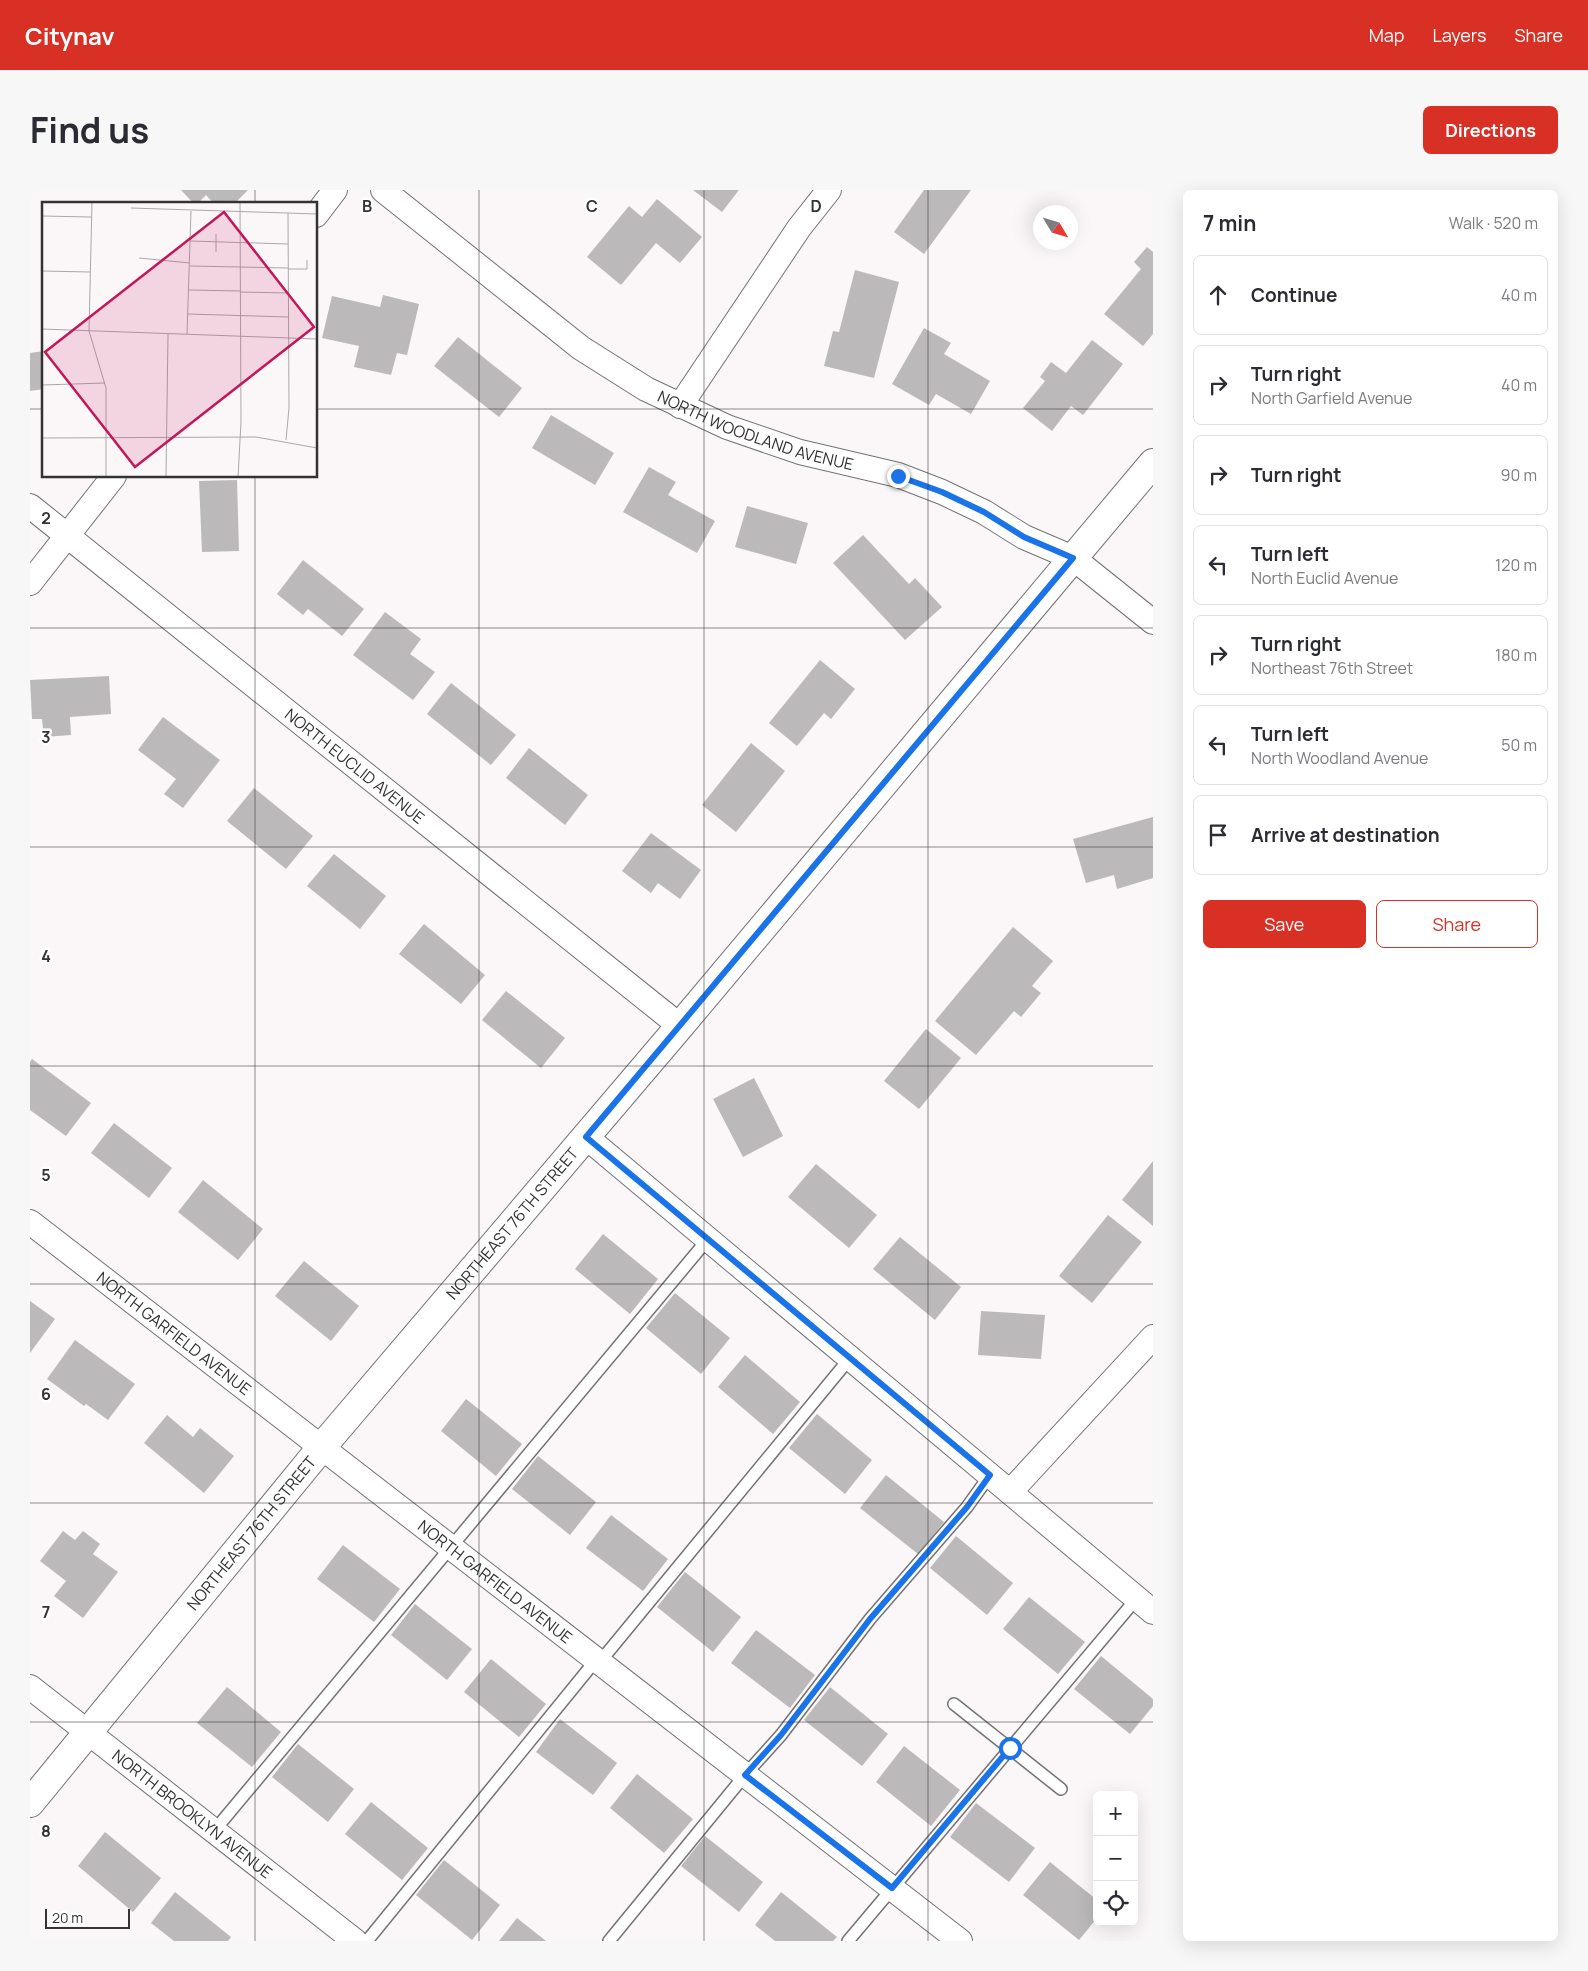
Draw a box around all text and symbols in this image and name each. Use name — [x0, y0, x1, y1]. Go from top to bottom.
text: Citynav — [25, 19, 115, 52]
text: Map — [1369, 23, 1404, 47]
text: Layers — [1432, 23, 1486, 47]
text: Share — [1514, 23, 1563, 47]
text: Find us — [30, 106, 149, 154]
button: Directions — [1423, 106, 1558, 154]
text: B — [362, 195, 372, 217]
text: C — [586, 195, 598, 217]
text: D — [810, 195, 822, 217]
inset map — [42, 202, 318, 478]
north arrow — [1033, 205, 1078, 250]
text: 7 min — [1203, 209, 1256, 237]
text: Walk · 520 m — [1449, 212, 1538, 234]
icon: ahead — [1204, 281, 1232, 309]
text: Continue — [1251, 282, 1337, 308]
text: 40 m — [1501, 284, 1537, 306]
text: Turn right — [1251, 361, 1341, 387]
icon: right — [1204, 371, 1232, 399]
text: 40 m — [1501, 374, 1537, 396]
street label: NORTH WOODLAND AVENUE — [654, 385, 856, 475]
text: North Garfield Avenue — [1251, 387, 1412, 409]
icon: right — [1204, 461, 1232, 489]
text: Turn right — [1251, 462, 1341, 488]
text: 90 m — [1501, 464, 1537, 486]
route end — [887, 465, 910, 488]
text: 2 — [41, 507, 51, 529]
text: Turn left — [1251, 541, 1329, 567]
icon: left — [1204, 551, 1232, 579]
text: 120 m — [1495, 554, 1537, 576]
text: North Euclid Avenue — [1251, 567, 1398, 589]
text: Turn right — [1251, 631, 1341, 657]
icon: right — [1204, 641, 1232, 669]
text: 180 m — [1495, 644, 1537, 666]
text: Northeast 76th Street — [1251, 657, 1413, 679]
street label: NORTH EUCLID AVENUE — [280, 703, 429, 829]
text: Turn left — [1251, 721, 1329, 747]
text: 3 — [41, 726, 51, 748]
icon: left — [1204, 731, 1232, 759]
text: 50 m — [1501, 734, 1537, 756]
text: North Woodland Avenue — [1251, 747, 1428, 769]
icon: arrive — [1204, 821, 1232, 849]
text: Arrive at destination — [1251, 822, 1440, 848]
button: Save — [1203, 900, 1366, 948]
button: Share — [1376, 900, 1538, 948]
text: 4 — [41, 945, 51, 967]
street label: NORTHEAST 76TH STREET — [441, 1142, 583, 1304]
text: 5 — [41, 1164, 51, 1186]
street label: NORTH GARFIELD AVENUE — [92, 1267, 256, 1400]
text: 6 — [41, 1383, 51, 1405]
street label: NORTHEAST 76TH STREET — [181, 1451, 321, 1615]
street label: NORTH GARFIELD AVENUE — [413, 1515, 577, 1648]
text: 7 — [42, 1601, 50, 1623]
route start — [999, 1737, 1022, 1760]
street label: NORTH BROOKLYN AVENUE — [108, 1744, 277, 1883]
map controls — [1093, 1791, 1138, 1926]
button: + — [1093, 1791, 1138, 1836]
text: 8 — [41, 1820, 51, 1842]
button: − — [1093, 1836, 1138, 1881]
button: locate — [1093, 1881, 1138, 1926]
scale bar — [45, 1906, 130, 1929]
text: 20 m — [52, 1908, 83, 1927]

